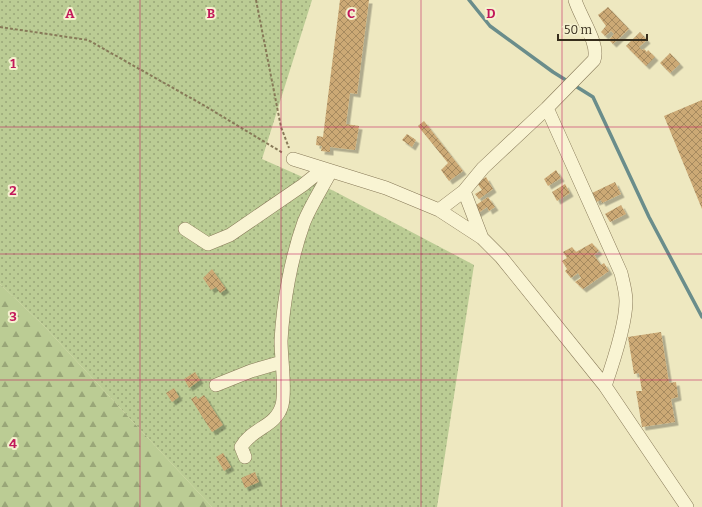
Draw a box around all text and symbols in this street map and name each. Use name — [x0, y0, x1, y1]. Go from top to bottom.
text: A — [65, 6, 75, 21]
text: B — [207, 6, 215, 21]
text: C — [347, 6, 355, 21]
text: D — [486, 6, 496, 21]
scale bar — [558, 16, 647, 42]
text: 50 m — [564, 23, 593, 37]
text: 1 — [10, 56, 16, 71]
text: 2 — [9, 183, 17, 198]
text: 3 — [9, 309, 17, 324]
text: 4 — [9, 436, 17, 451]

